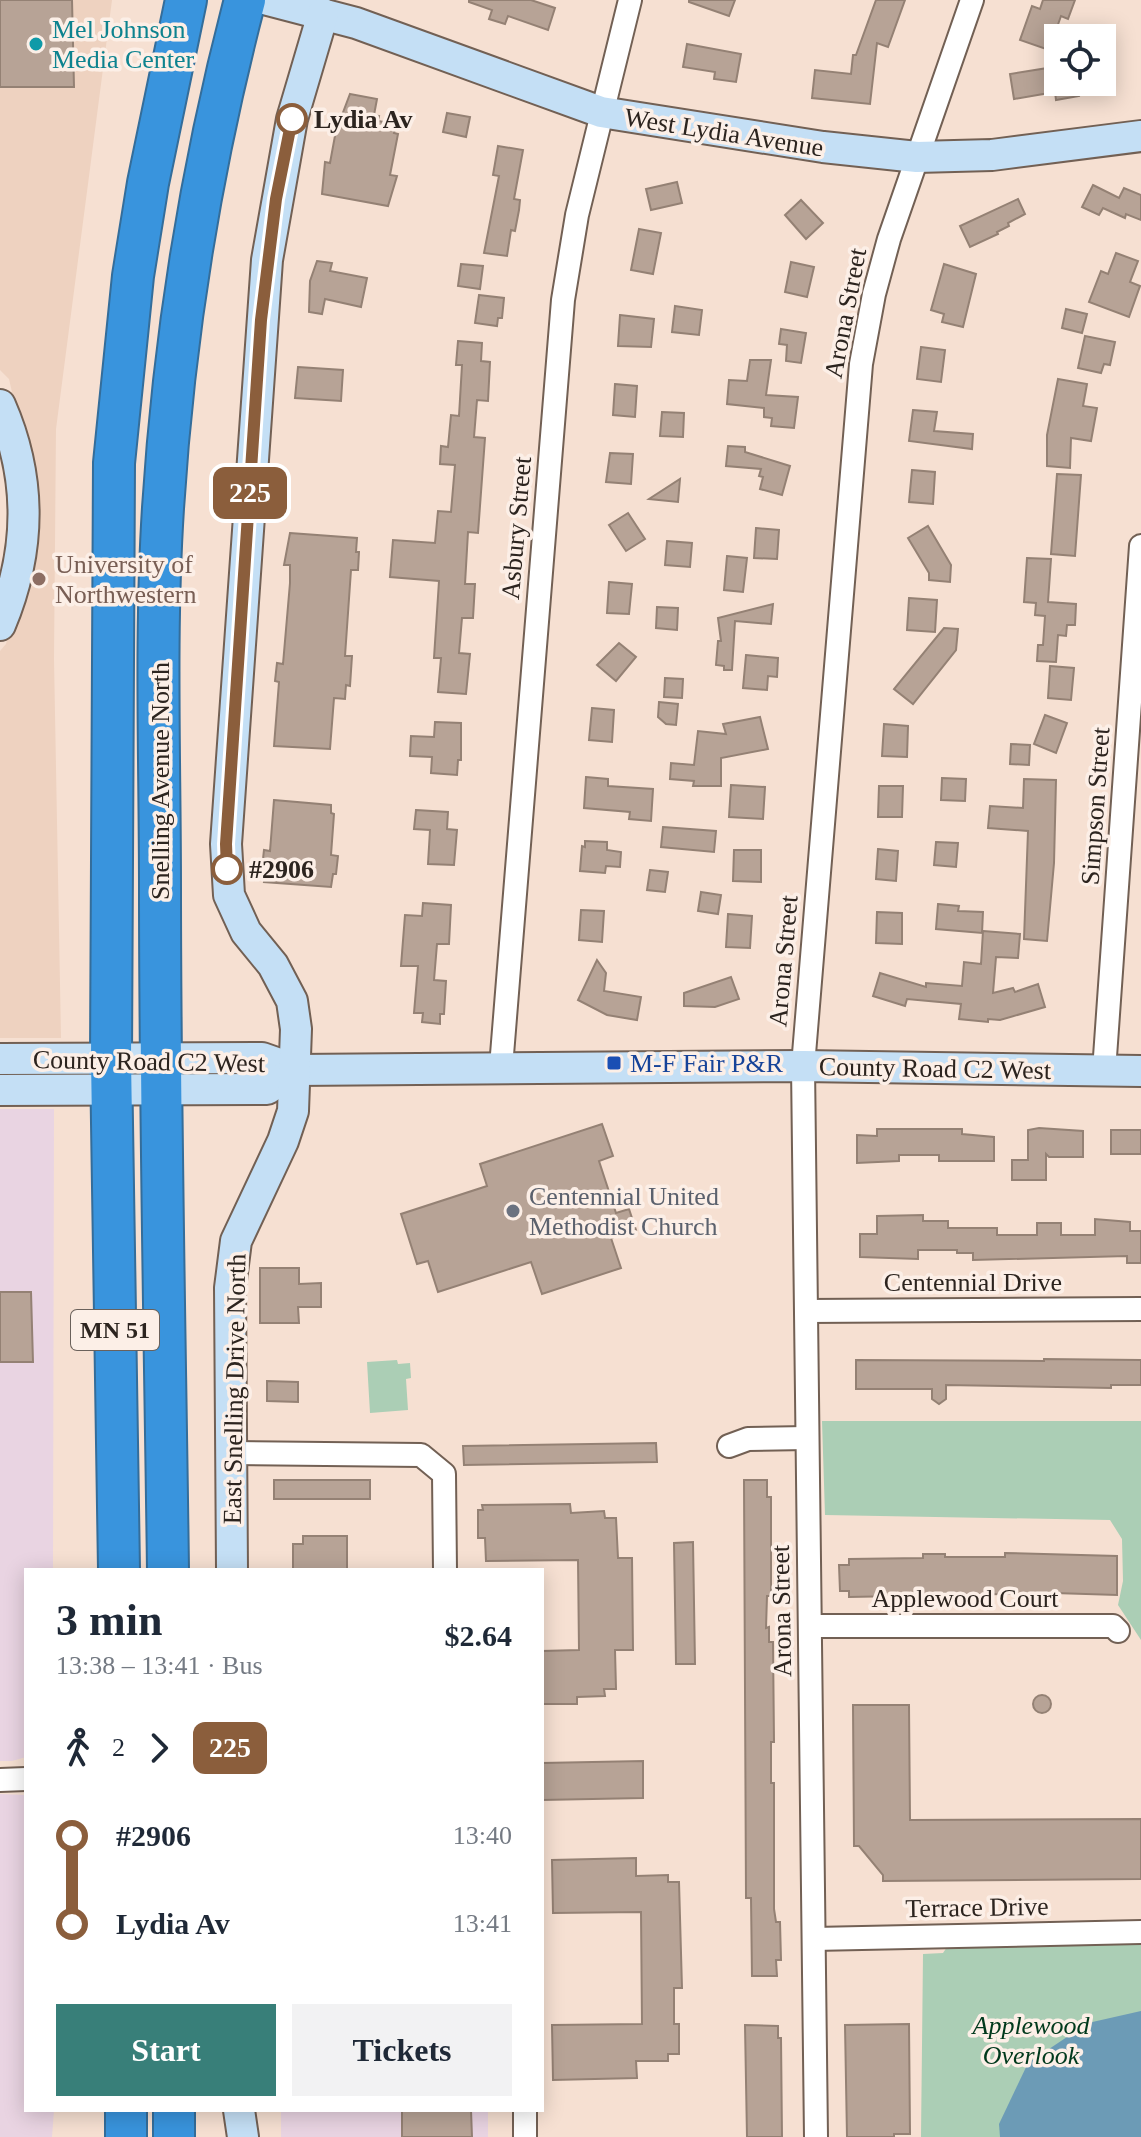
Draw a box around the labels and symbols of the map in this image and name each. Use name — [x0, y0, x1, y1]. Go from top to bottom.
place label: Mel Johnson Media Center — [52, 15, 195, 74]
marker: Mel Johnson Media Center — [27, 35, 45, 53]
street label: West Lydia Avenue — [622, 102, 825, 163]
marker: Lydia Av — [277, 104, 307, 134]
place label: Lydia Av — [314, 105, 413, 134]
street label: Arona Street — [819, 245, 872, 381]
street label: Asbury Street — [496, 454, 537, 601]
line badge: 225 — [204, 467, 296, 519]
place label: University of Northwestern — [55, 550, 197, 609]
marker: University of Northwestern — [30, 570, 48, 588]
street label: Snelling Avenue North — [146, 662, 175, 900]
street label: Simpson Street — [1076, 725, 1116, 886]
marker: #2906 — [212, 854, 242, 884]
place label: #2906 — [249, 855, 314, 884]
street label: Arona Street — [763, 893, 804, 1028]
street label: County Road C2 West — [33, 1045, 266, 1078]
place label: M-F Fair P&R — [630, 1049, 784, 1078]
street label: County Road C2 West — [819, 1052, 1052, 1085]
marker: M-F Fair P&R — [605, 1054, 623, 1072]
place label: Centennial United Methodist Church — [529, 1182, 719, 1241]
marker: Centennial United Methodist Church — [504, 1202, 522, 1220]
street label: East Snelling Drive North — [218, 1253, 251, 1525]
street label: Centennial Drive — [884, 1268, 1062, 1297]
road number: MN 51 — [71, 1310, 159, 1350]
street label: Arona Street — [766, 1544, 797, 1677]
street label: Applewood Court — [871, 1584, 1059, 1613]
street label: Terrace Drive — [905, 1892, 1049, 1923]
park label: Applewood Overlook — [971, 2011, 1090, 2070]

